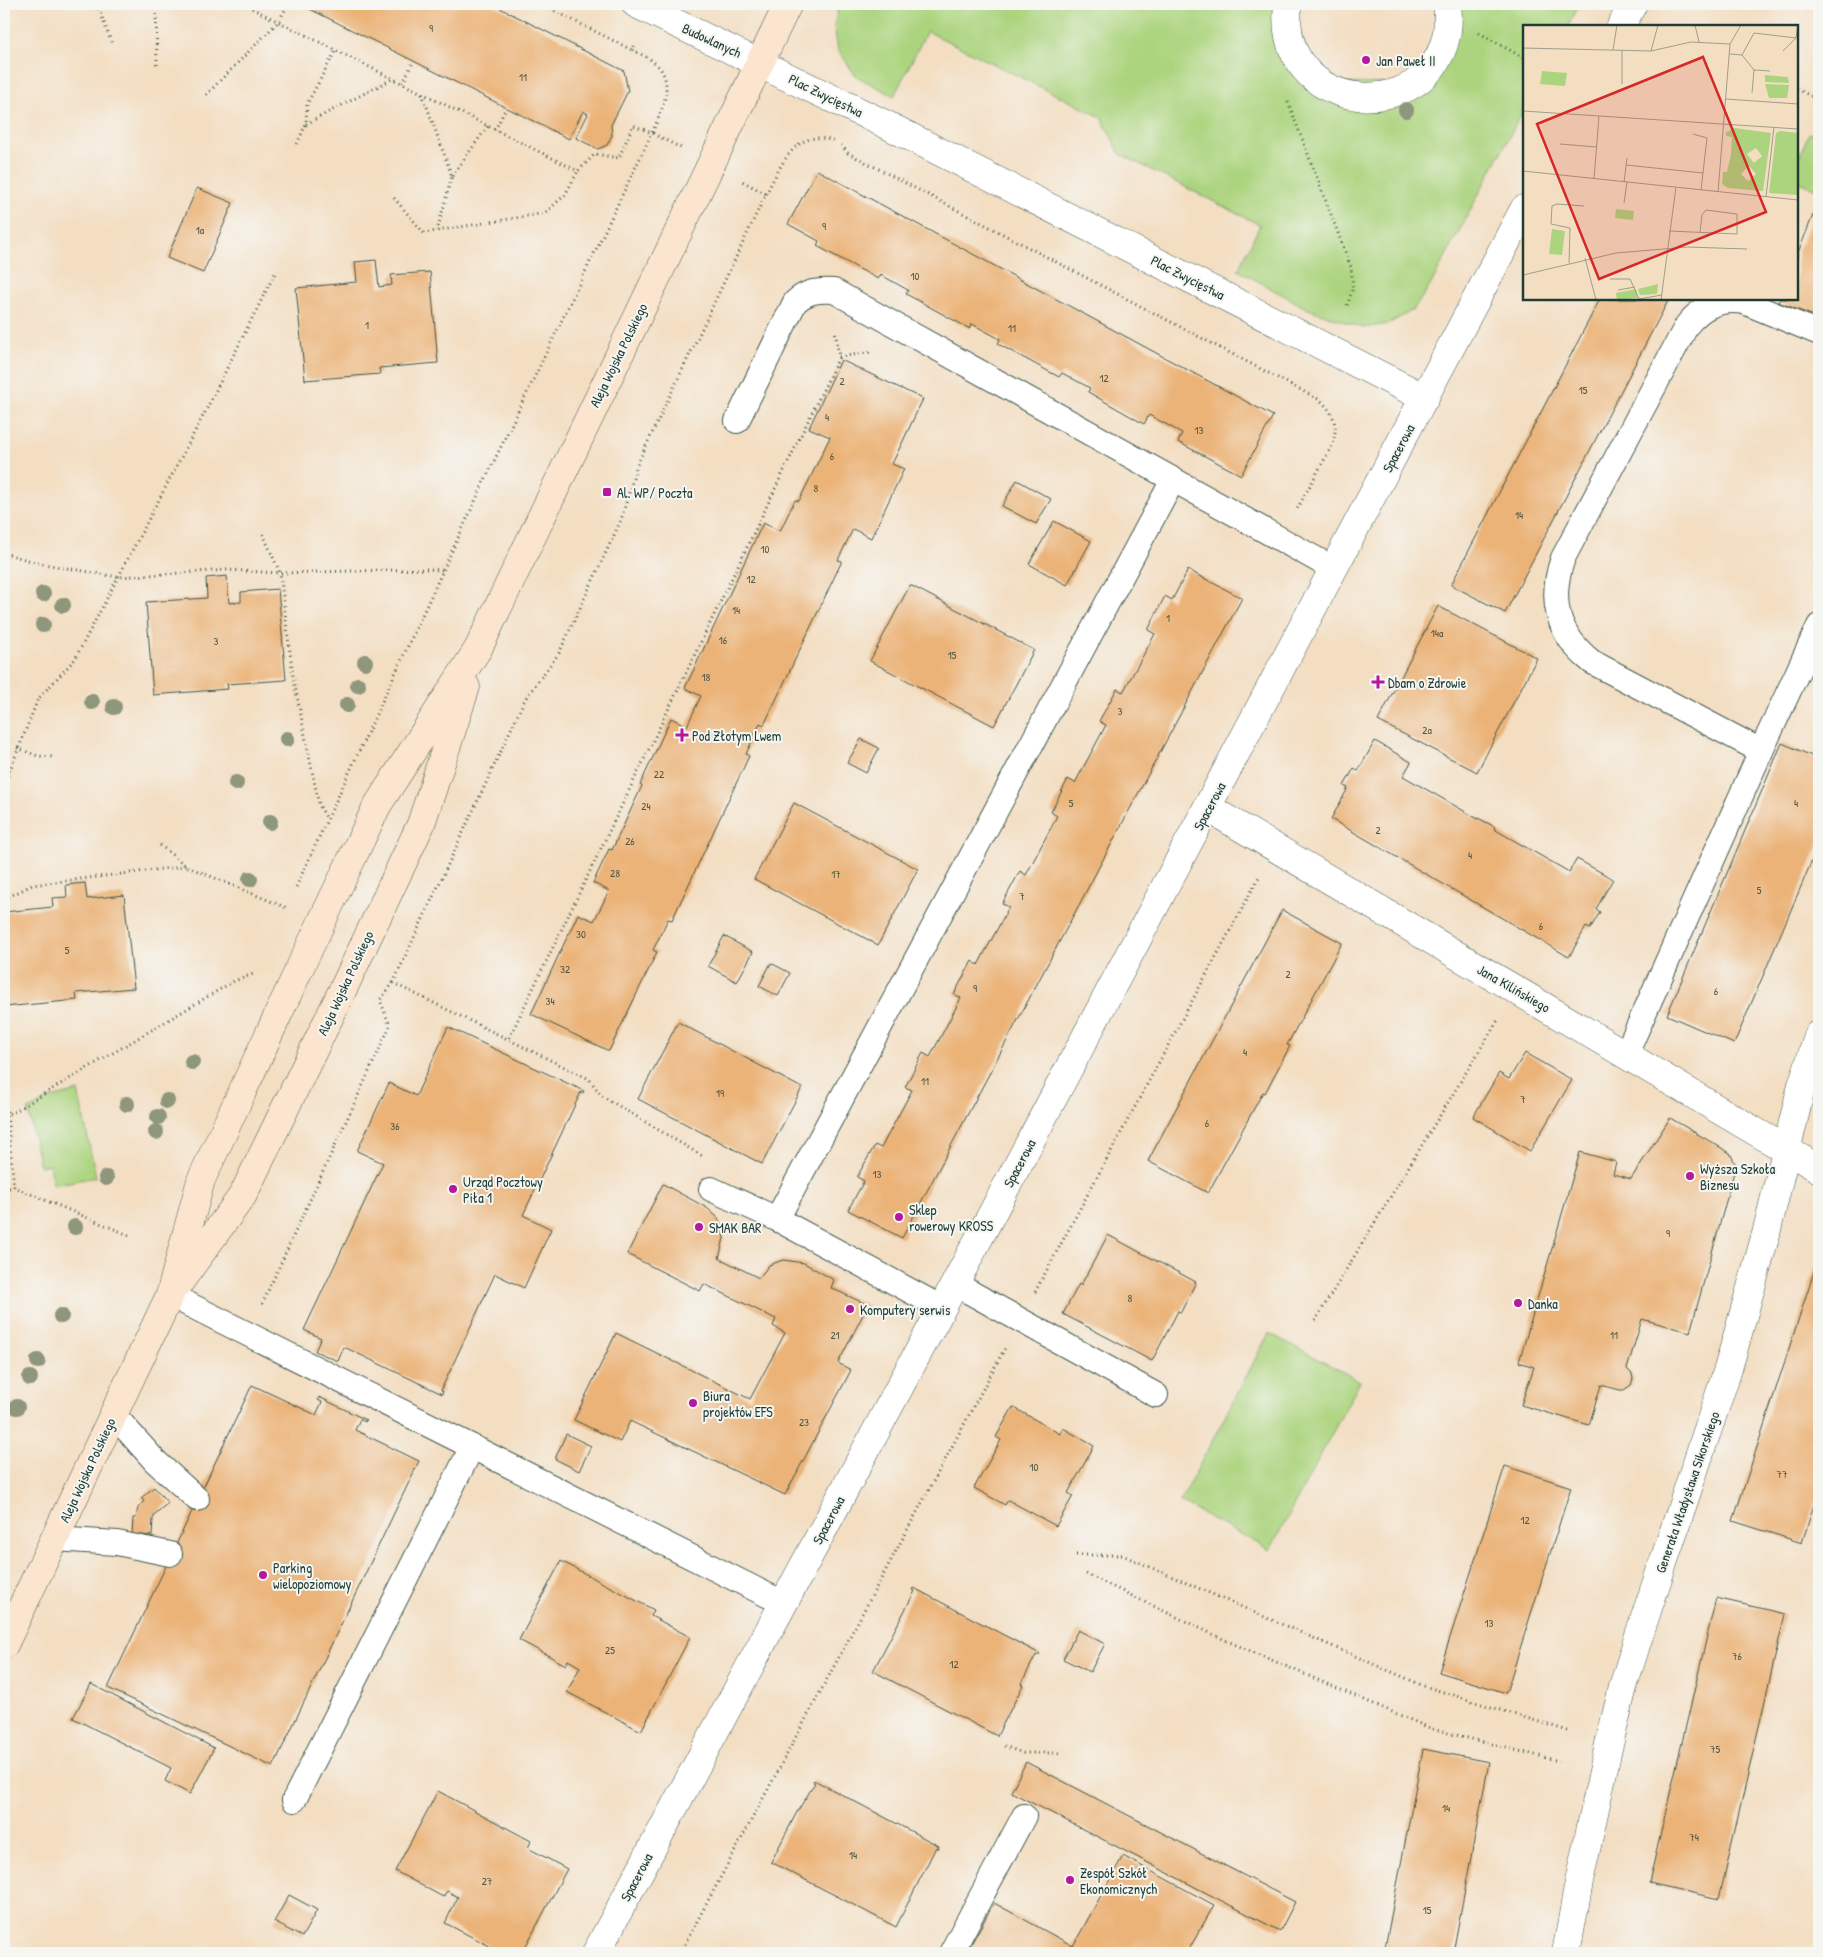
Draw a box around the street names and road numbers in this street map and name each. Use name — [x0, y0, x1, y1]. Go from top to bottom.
street label: Budowlanych — [679, 18, 745, 63]
street label: Plac Zwycięstwa — [785, 69, 867, 122]
street label: Plac Zwycięstwa — [1147, 250, 1229, 305]
street label: Aleja Wojska Polskiego — [585, 300, 652, 411]
street label: Spacerowa — [1377, 420, 1420, 476]
street label: Spacerowa — [1188, 778, 1231, 834]
street label: Aleja Wojska Polskiego — [312, 927, 379, 1039]
street label: Jana Kilińskiego — [1474, 959, 1554, 1018]
street label: Spacerowa — [998, 1135, 1041, 1191]
street label: Generała Władysława Sikorskiego — [1650, 1408, 1725, 1576]
street label: Aleja Wojska Polskiego — [54, 1414, 121, 1526]
street label: Spacerowa — [807, 1492, 850, 1548]
street label: Spacerowa — [615, 1849, 658, 1905]

